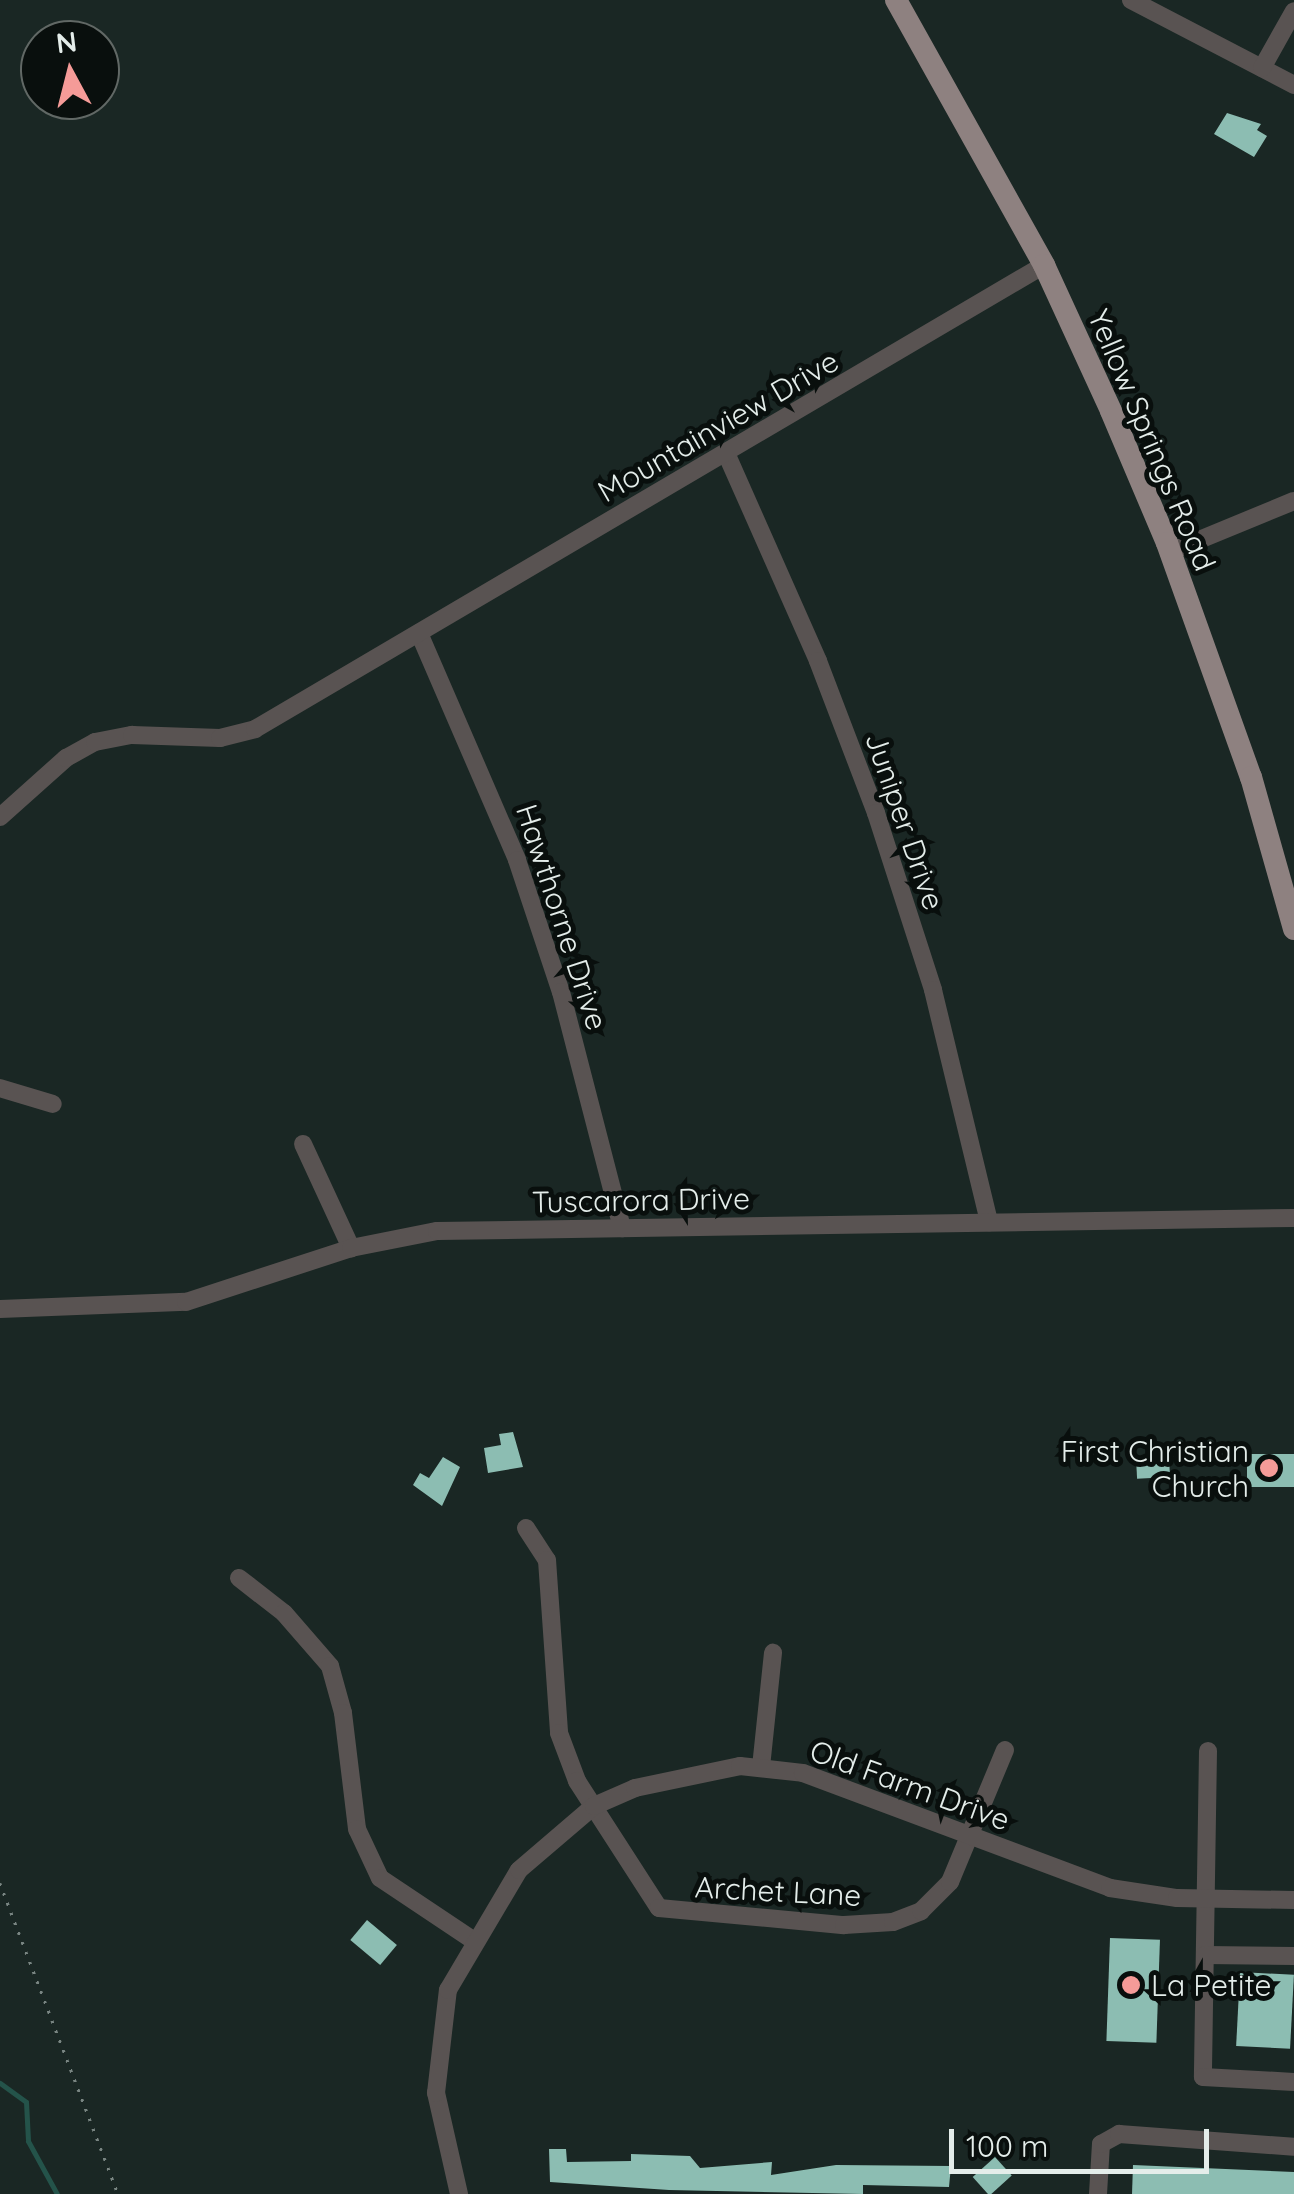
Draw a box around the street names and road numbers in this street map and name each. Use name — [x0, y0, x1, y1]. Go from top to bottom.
street label: Yellow Springs Road — [1081, 304, 1223, 576]
street label: Mountainview Drive — [591, 343, 845, 509]
street label: Juniper Drive — [858, 728, 952, 914]
street label: Hawthorne Drive — [509, 800, 615, 1034]
street label: Tuscarora Drive — [532, 1180, 750, 1220]
street label: Old Farm Drive — [805, 1732, 1015, 1838]
street label: Archet Lane — [694, 1869, 862, 1913]

